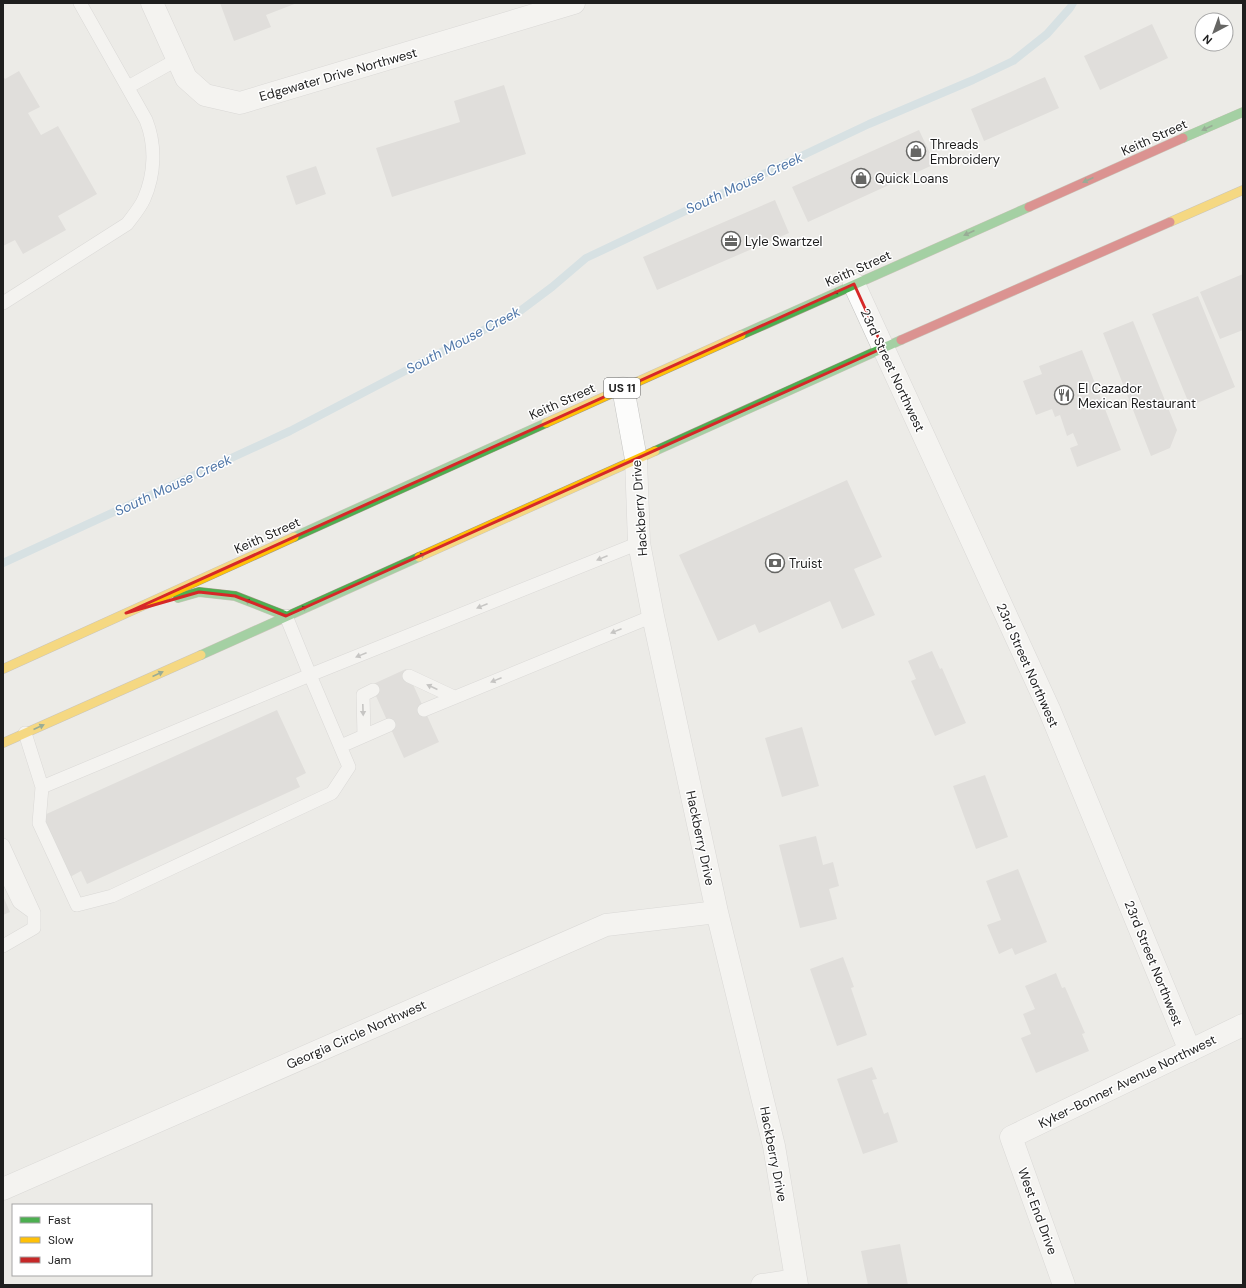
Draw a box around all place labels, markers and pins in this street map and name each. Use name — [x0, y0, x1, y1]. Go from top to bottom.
place label: Threads Embroidery — [930, 136, 1000, 168]
shop icon: Threads Embroidery — [905, 140, 927, 162]
shop icon: Quick Loans — [850, 167, 872, 189]
place label: Quick Loans — [875, 170, 948, 187]
office icon: Lyle Swartzel — [720, 230, 742, 252]
place label: Lyle Swartzel — [745, 233, 822, 250]
place label: El Cazador Mexican Restaurant — [1078, 380, 1196, 412]
restaurant icon: El Cazador Mexican Restaurant — [1053, 384, 1075, 406]
bank icon: Truist — [764, 552, 786, 574]
place label: Truist — [789, 555, 822, 572]

